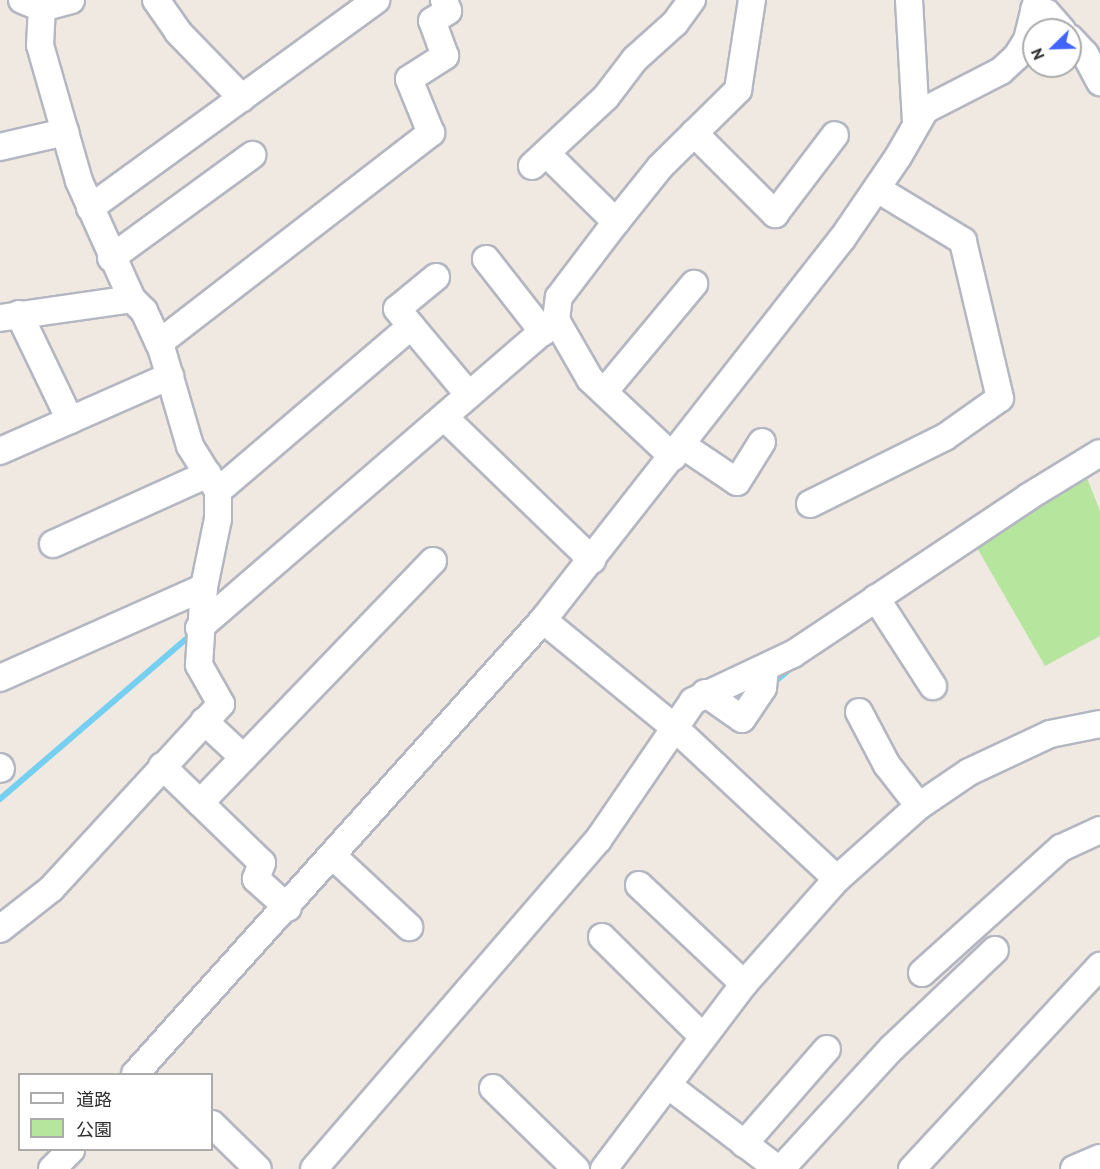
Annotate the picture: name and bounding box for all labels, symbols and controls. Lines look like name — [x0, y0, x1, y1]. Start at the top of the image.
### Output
north arrow — [1022, 18, 1082, 78]
text: N — [1026, 46, 1049, 63]
legend — [18, 1073, 213, 1151]
text: 道路 — [76, 1088, 112, 1111]
text: 公園 — [76, 1118, 112, 1141]

